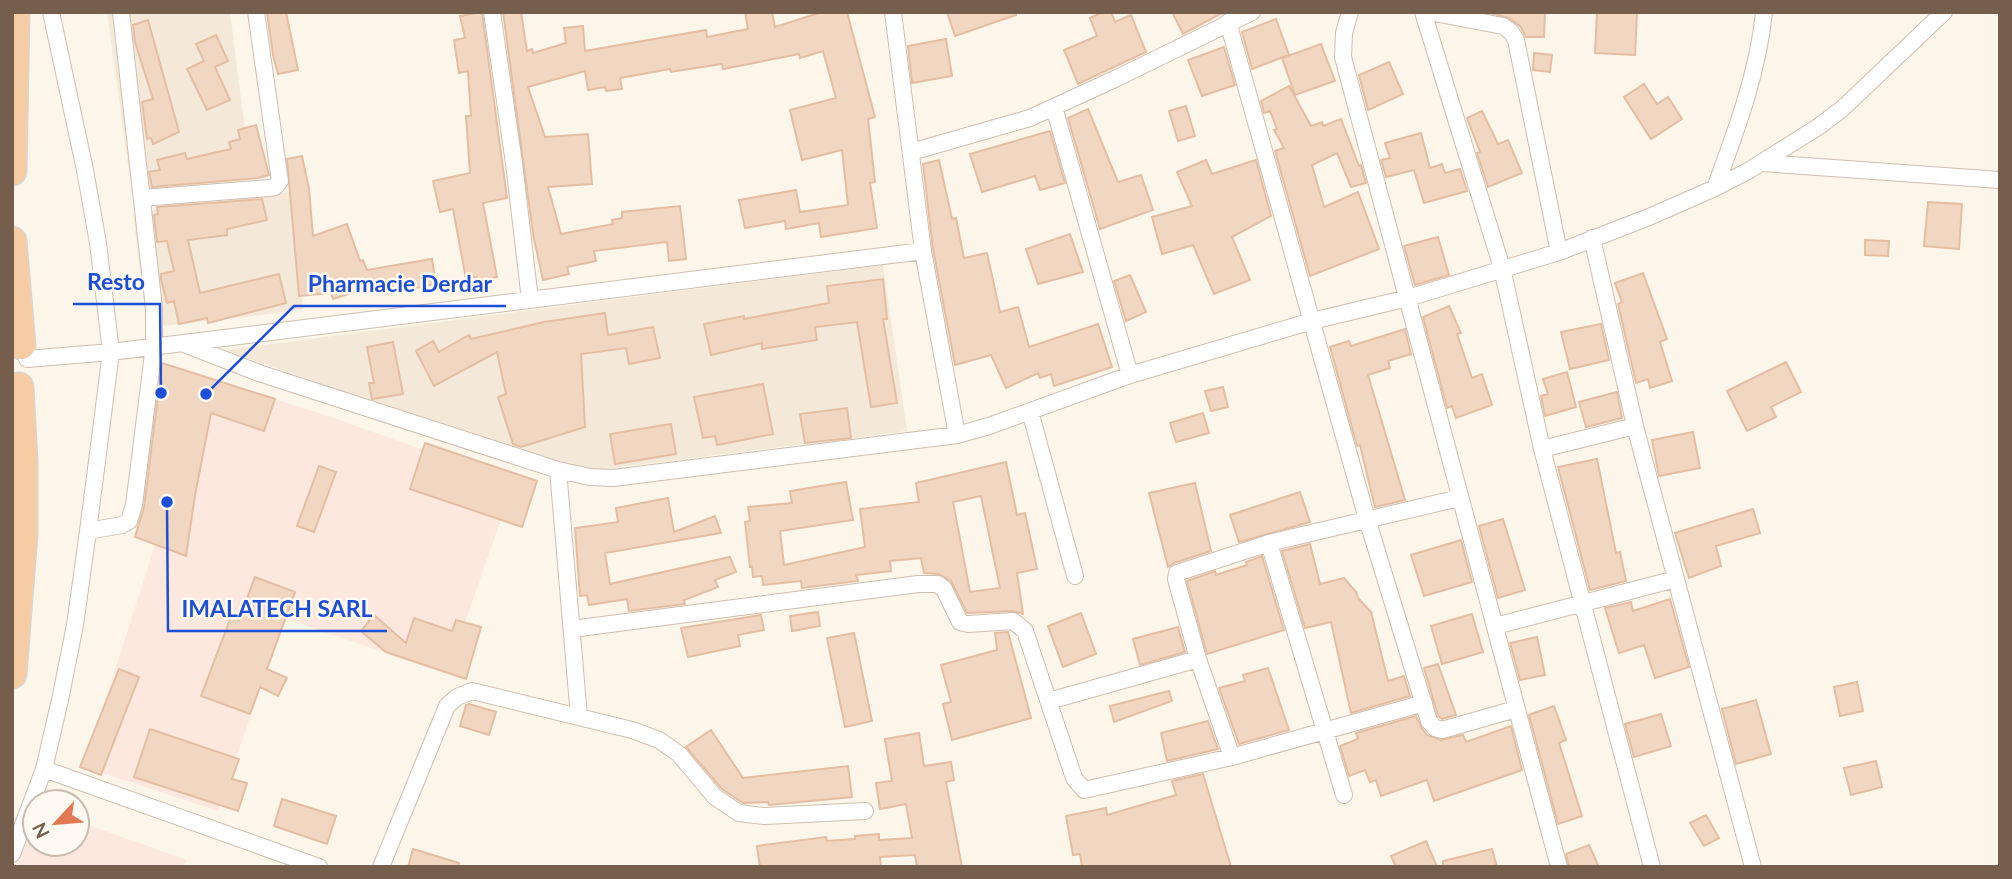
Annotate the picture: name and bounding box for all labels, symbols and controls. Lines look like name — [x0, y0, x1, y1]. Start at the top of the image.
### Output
callout: Resto — [73, 260, 160, 304]
callout: Pharmacie Derdar — [294, 262, 506, 306]
text: Resto — [87, 267, 145, 295]
text: Pharmacie Derdar — [308, 269, 493, 297]
callout: IMALATECH SARL — [168, 587, 387, 631]
text: IMALATECH SARL — [181, 594, 373, 622]
north arrow — [21, 788, 91, 858]
text: N — [27, 819, 54, 842]

